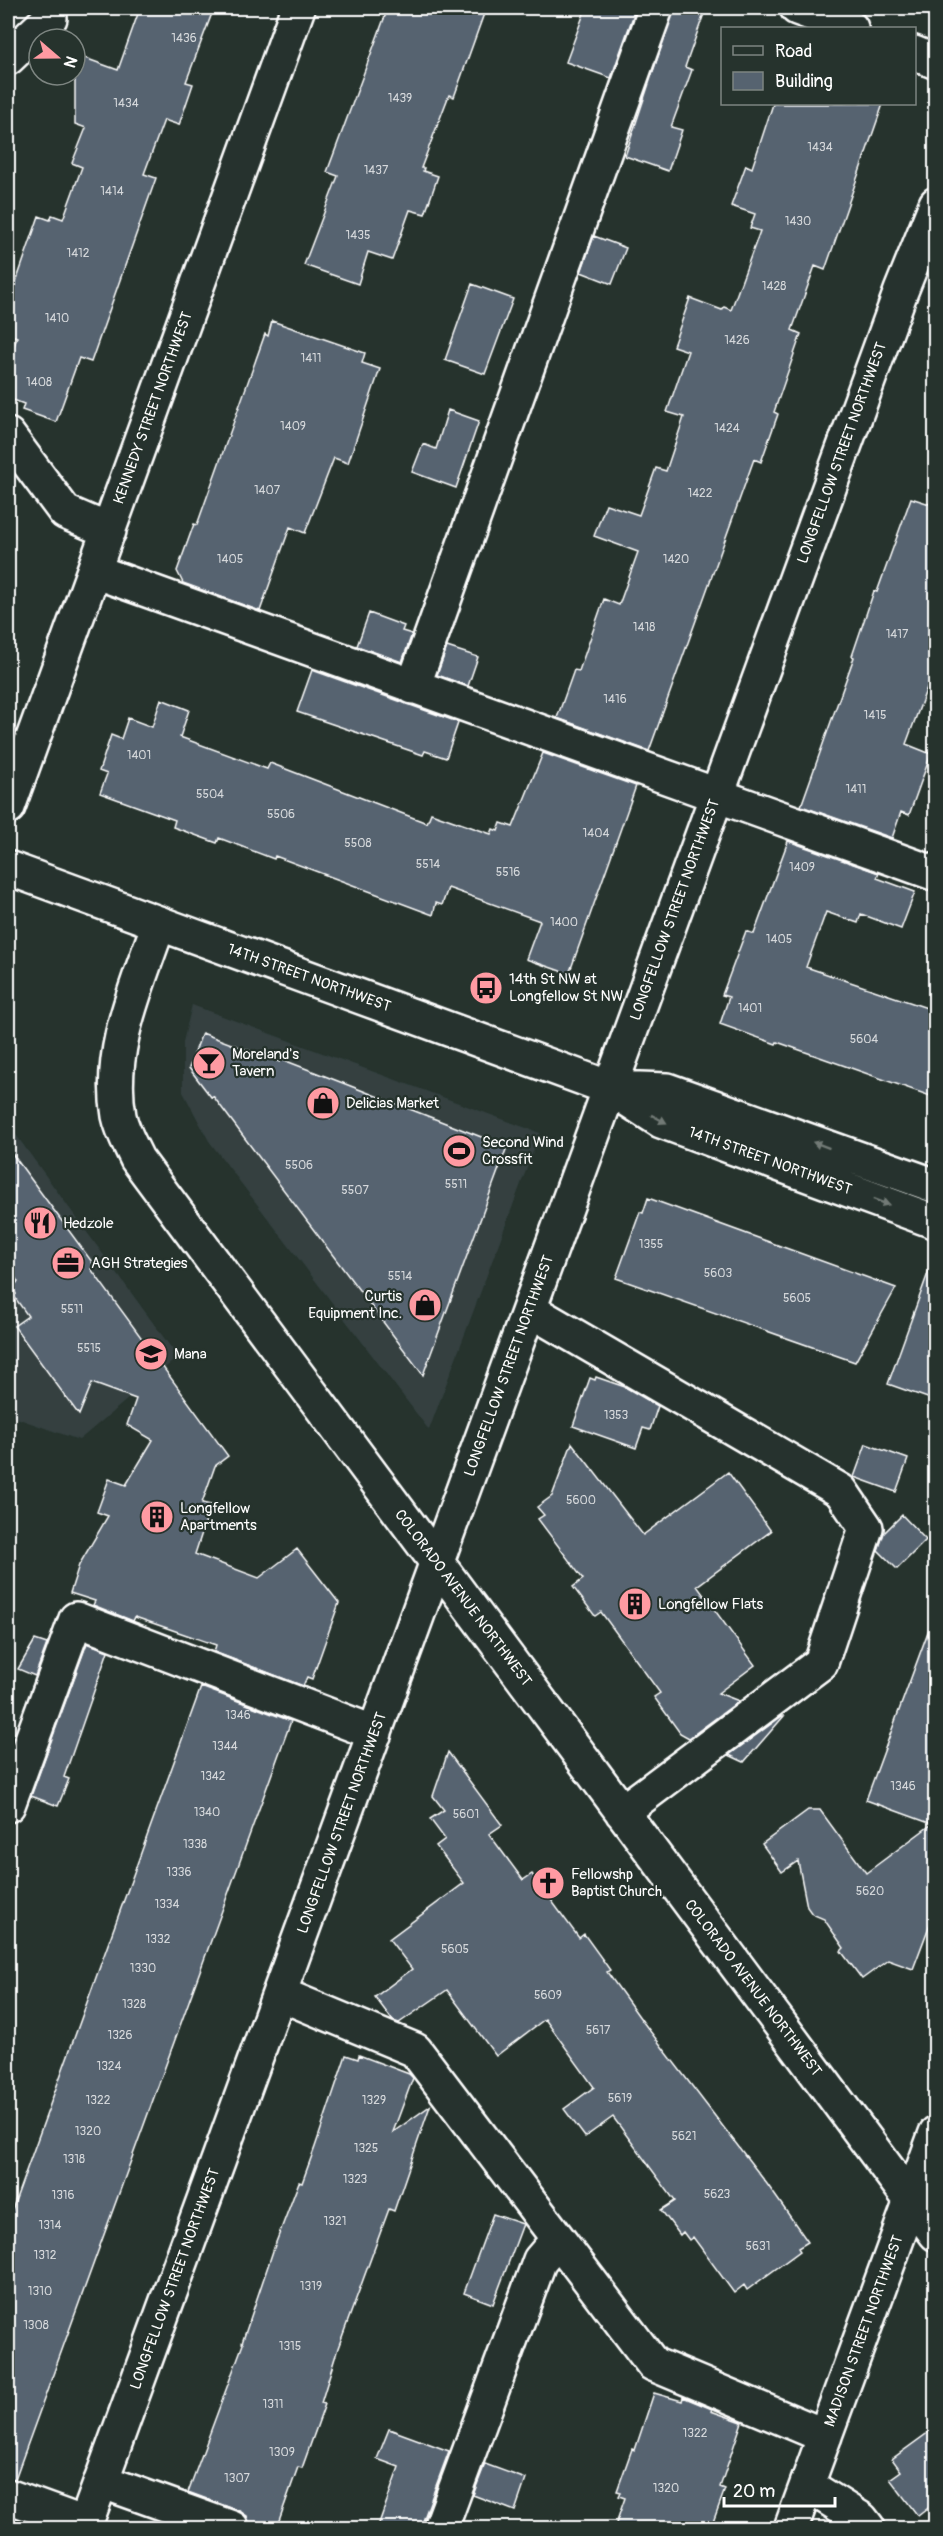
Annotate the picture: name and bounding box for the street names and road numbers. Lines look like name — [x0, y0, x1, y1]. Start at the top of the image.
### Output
street label: KENNEDY STREET NORTHWEST — [109, 309, 197, 507]
street label: LONGFELLOW STREET NORTHWEST — [793, 340, 891, 566]
street label: LONGFELLOW STREET NORTHWEST — [626, 797, 724, 1023]
street label: 14TH STREET NORTHWEST — [225, 940, 393, 1016]
street label: 14TH STREET NORTHWEST — [686, 1123, 854, 1199]
street label: LONGFELLOW STREET NORTHWEST — [460, 1253, 558, 1479]
street label: COLORADO AVENUE NORTHWEST — [390, 1506, 536, 1690]
street label: LONGFELLOW STREET NORTHWEST — [293, 1710, 391, 1936]
street label: COLORADO AVENUE NORTHWEST — [680, 1896, 826, 2080]
street label: LONGFELLOW STREET NORTHWEST — [126, 2166, 224, 2392]
street label: MADISON STREET NORTHWEST — [820, 2233, 908, 2429]

